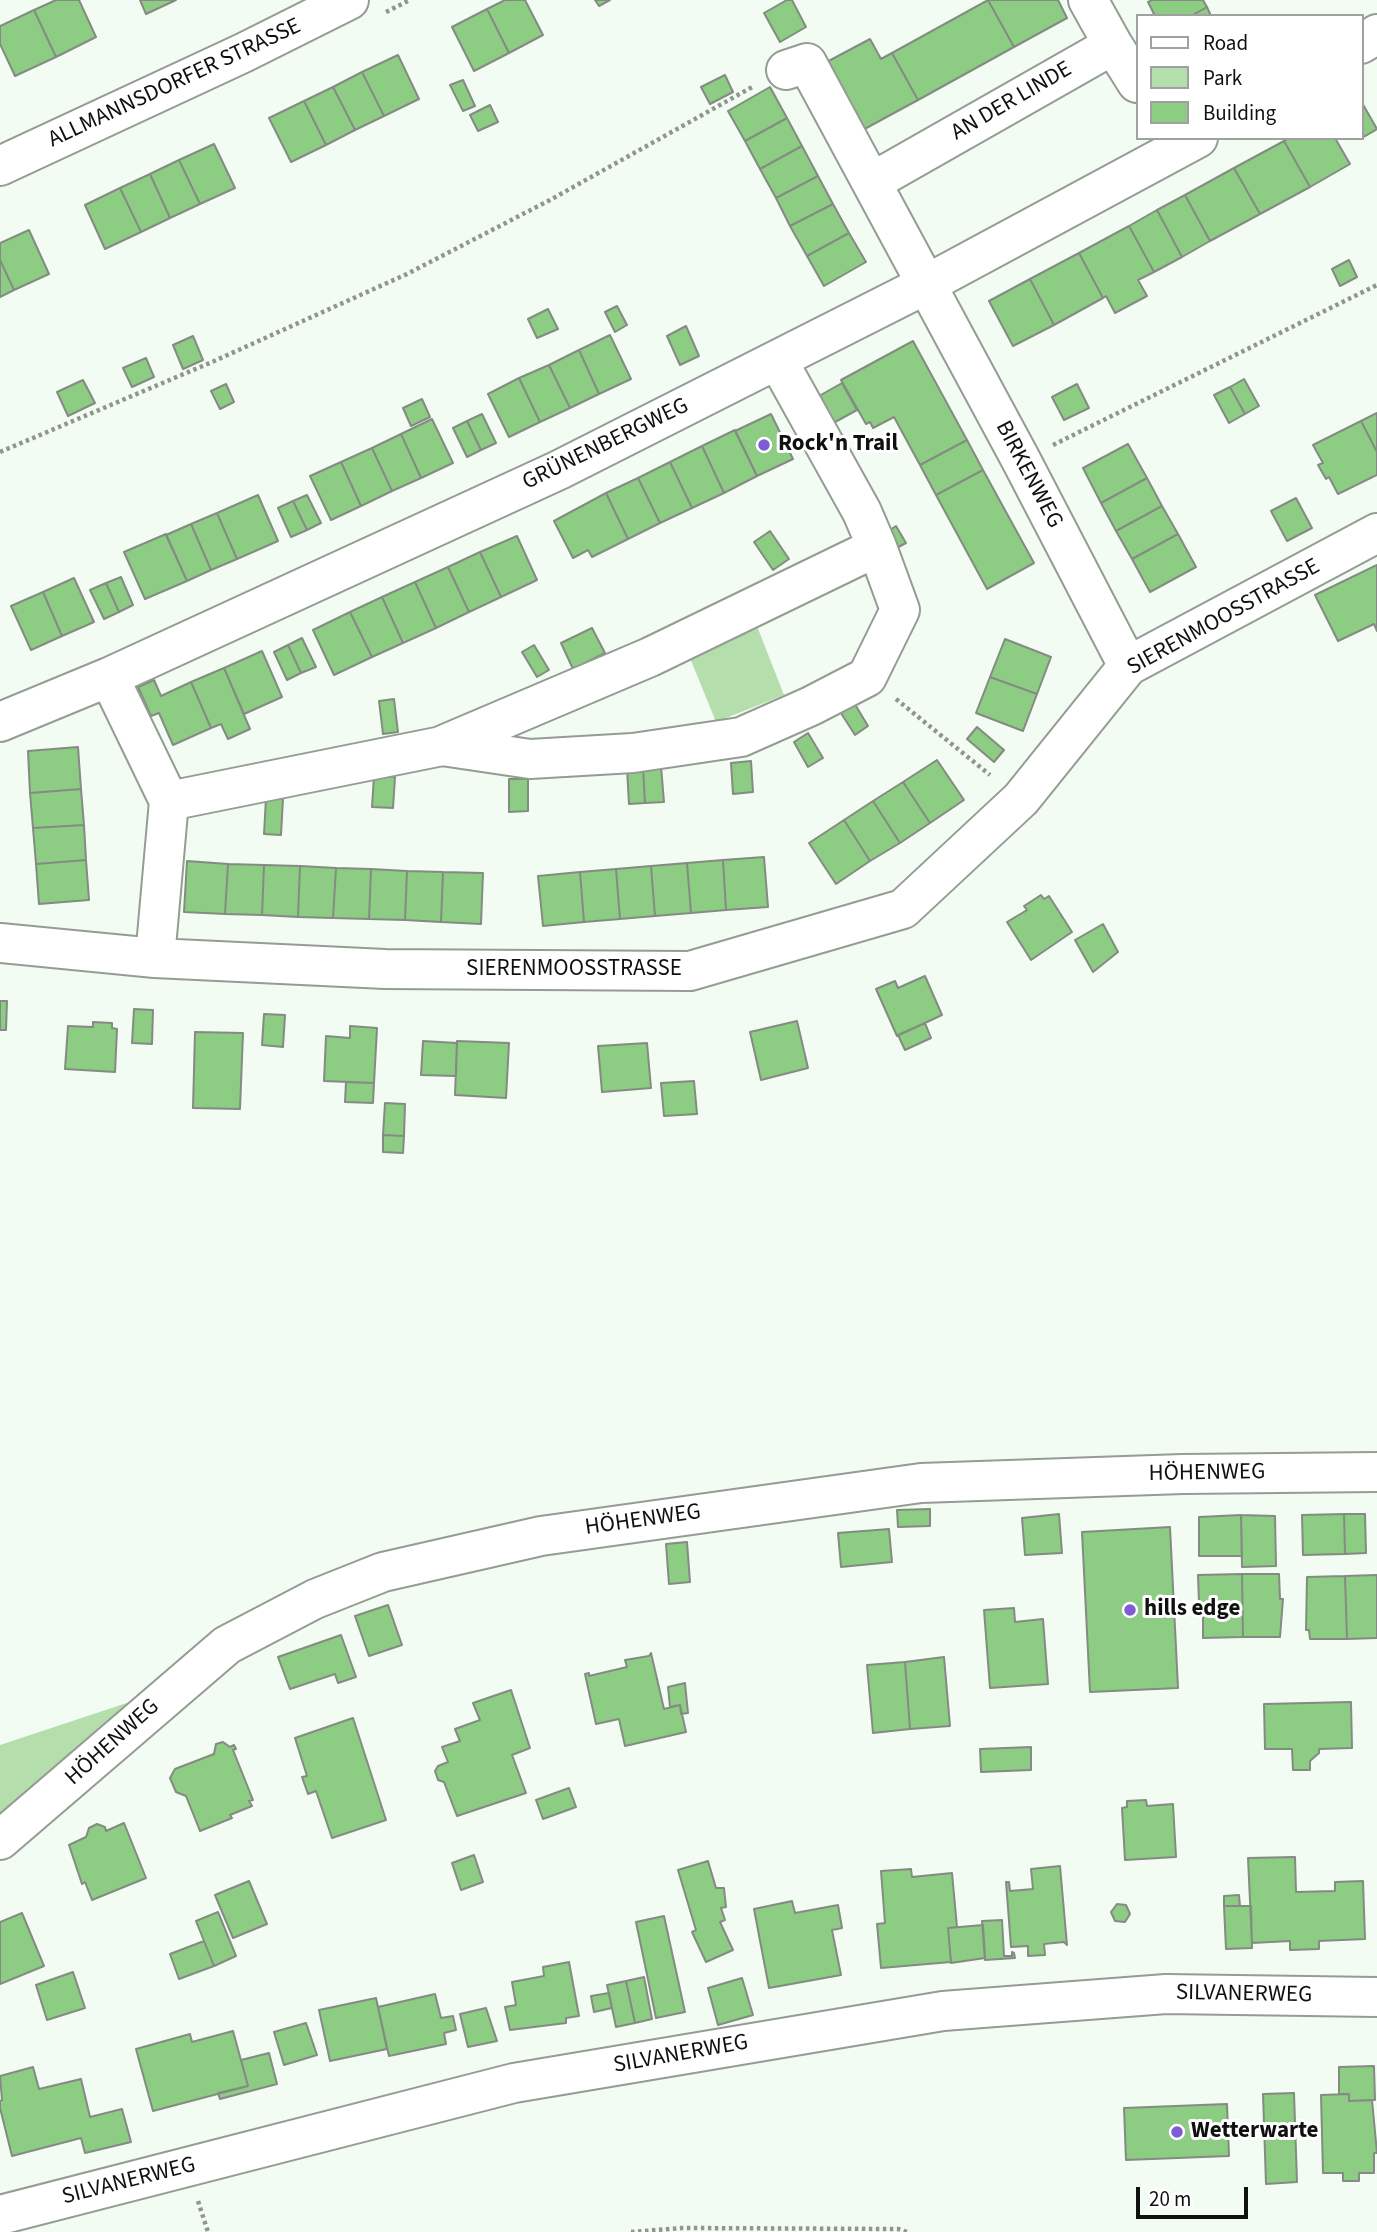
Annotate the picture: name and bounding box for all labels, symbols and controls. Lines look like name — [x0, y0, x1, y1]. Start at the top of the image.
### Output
street label: ALLMANNSDORFER STRASSE — [44, 13, 306, 155]
legend — [1136, 14, 1363, 140]
text: Road — [1203, 28, 1248, 58]
street label: AN DER LINDE — [947, 56, 1077, 148]
text: Park — [1203, 63, 1242, 93]
text: Building — [1203, 98, 1276, 128]
street label: GRÜNENBERGWEG — [519, 393, 693, 497]
street label: BIRKENWEG — [988, 417, 1068, 533]
place label: Rock'n Trail — [778, 431, 898, 459]
marker: Rock'n Trail — [756, 437, 772, 453]
street label: SIERENMOOSSTRASSE — [1123, 554, 1325, 682]
street label: SIERENMOOSSTRASSE — [466, 956, 682, 984]
street label: HÖHENWEG — [1148, 1459, 1266, 1489]
street label: HÖHENWEG — [583, 1499, 703, 1543]
place label: hills edge — [1144, 1596, 1240, 1624]
marker: hills edge — [1122, 1602, 1138, 1618]
street label: HÖHENWEG — [60, 1694, 166, 1792]
street label: SILVANERWEG — [1176, 1980, 1312, 2010]
street label: SILVANERWEG — [611, 2030, 751, 2080]
place label: Wetterwarte — [1191, 2118, 1319, 2146]
marker: Wetterwarte — [1169, 2124, 1185, 2140]
street label: SILVANERWEG — [59, 2152, 199, 2212]
scale bar — [1139, 2172, 1251, 2216]
text: 20 m — [1149, 2184, 1191, 2214]

